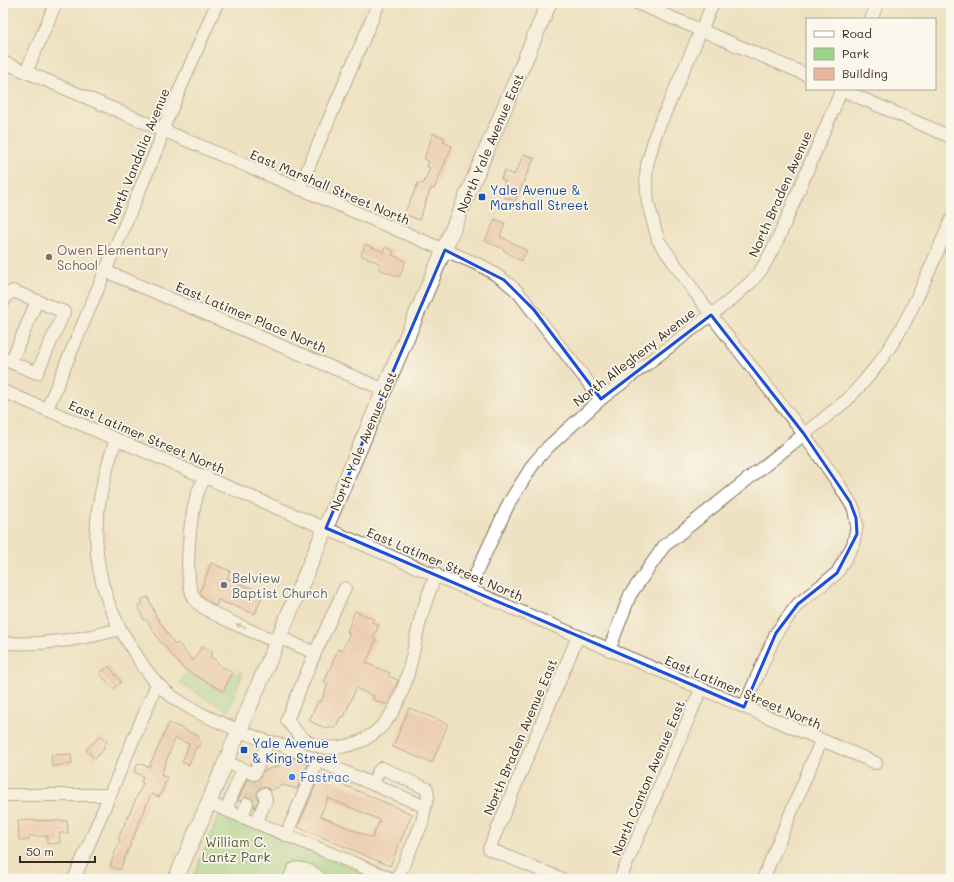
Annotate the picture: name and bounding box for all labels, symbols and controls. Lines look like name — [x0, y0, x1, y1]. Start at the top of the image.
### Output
legend — [806, 18, 936, 90]
text: Road — [842, 25, 872, 41]
text: Park — [842, 45, 869, 61]
text: Building — [842, 65, 888, 81]
street label: North Yale Avenue East — [452, 70, 527, 215]
street label: North Vandalia Avenue — [102, 85, 173, 226]
street label: North Braden Avenue — [744, 128, 815, 260]
street label: East Marshall Street North — [248, 145, 412, 228]
place label: Yale Avenue & Marshall Street — [490, 181, 589, 213]
marker: Yale Avenue & Marshall Street — [477, 192, 487, 202]
place label: Owen Elementary School — [57, 241, 169, 273]
marker: Owen Elementary School — [44, 252, 54, 262]
street label: East Latimer Place North — [174, 277, 329, 356]
street label: North Allegheny Avenue — [569, 304, 698, 410]
street label: North Yale Avenue East — [325, 368, 400, 513]
street label: East Latimer Street North — [67, 396, 228, 477]
street label: East Latimer Street North — [365, 523, 526, 604]
place label: Belview Baptist Church — [232, 569, 327, 601]
marker: Belview Baptist Church — [219, 580, 229, 590]
one-way arrow — [236, 623, 247, 629]
street label: East Latimer Street North — [663, 651, 824, 732]
street label: North Braden Avenue East — [479, 656, 560, 818]
street label: North Canton Avenue East — [607, 697, 688, 858]
place label: Yale Avenue & King Street — [252, 734, 338, 766]
marker: Yale Avenue & King Street — [239, 745, 249, 755]
place label: Fastrac — [300, 768, 350, 785]
marker: Fastrac — [287, 772, 297, 782]
park label: William C. Lantz Park — [202, 833, 270, 865]
scale bar — [20, 838, 95, 864]
text: 50 m — [26, 843, 54, 859]

